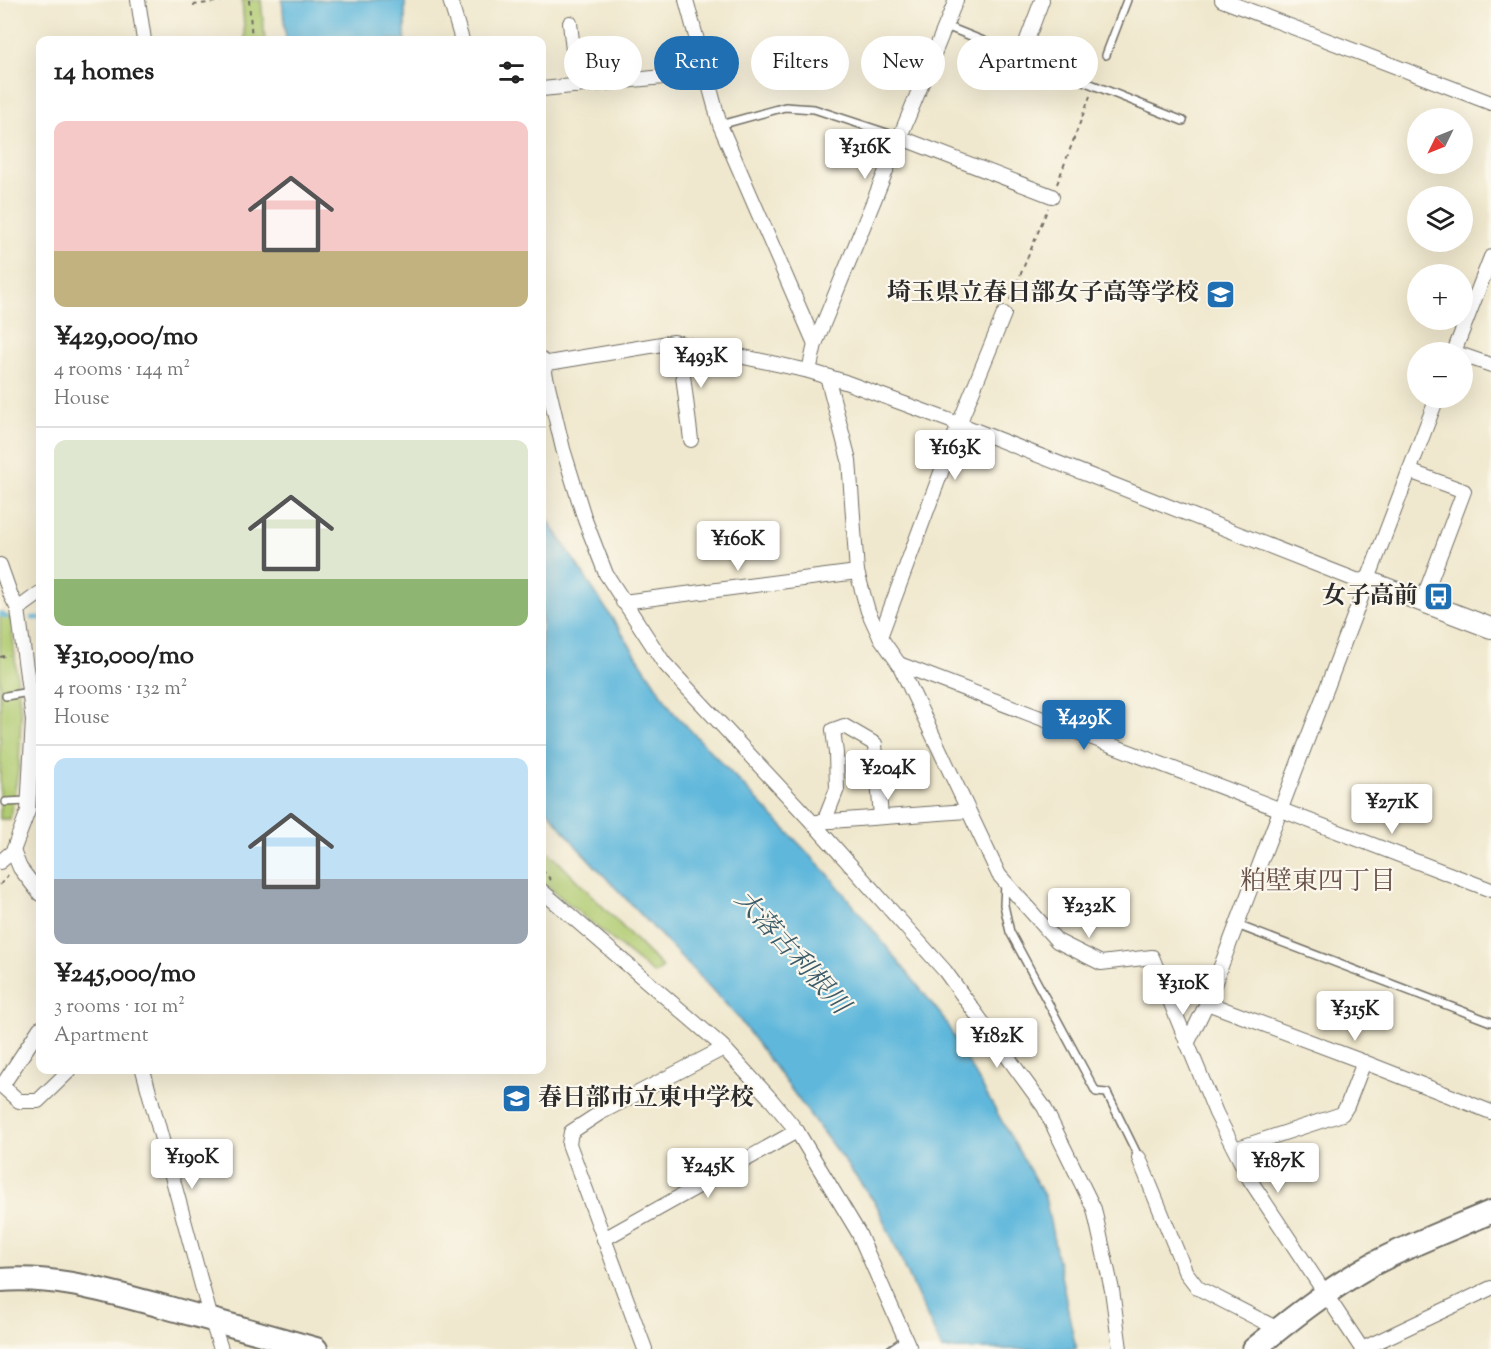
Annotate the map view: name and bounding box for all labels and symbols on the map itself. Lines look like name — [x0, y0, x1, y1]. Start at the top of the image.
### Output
north arrow — [1407, 108, 1473, 174]
pin: ¥316K — [823, 129, 907, 180]
place label: 埼玉県立春日部女子高等学校 — [887, 277, 1199, 311]
school or university icon: 埼玉県立春日部女子高等学校 — [1204, 278, 1236, 310]
pin: ¥493K — [659, 338, 743, 389]
pin: ¥163K — [913, 430, 997, 481]
pin: ¥160K — [696, 521, 780, 572]
place label: 女子高前 — [1322, 580, 1418, 614]
bus stop icon: 女子高前 — [1423, 581, 1455, 613]
pin: ¥429K — [1042, 700, 1126, 751]
pin: ¥204K — [846, 750, 930, 801]
pin: ¥271K — [1350, 784, 1434, 835]
district label: 粕壁東四丁目 — [1240, 864, 1396, 901]
water label: 大落古利根川 — [725, 883, 859, 1026]
pin: ¥232K — [1047, 888, 1131, 939]
pin: ¥310K — [1141, 965, 1225, 1016]
pin: ¥315K — [1313, 991, 1397, 1042]
pin: ¥182K — [955, 1018, 1039, 1069]
place label: 春日部市立東中学校 — [538, 1082, 754, 1116]
school or university icon: 春日部市立東中学校 — [501, 1083, 533, 1115]
pin: ¥190K — [150, 1139, 234, 1190]
pin: ¥187K — [1236, 1143, 1320, 1194]
pin: ¥245K — [666, 1148, 750, 1199]

